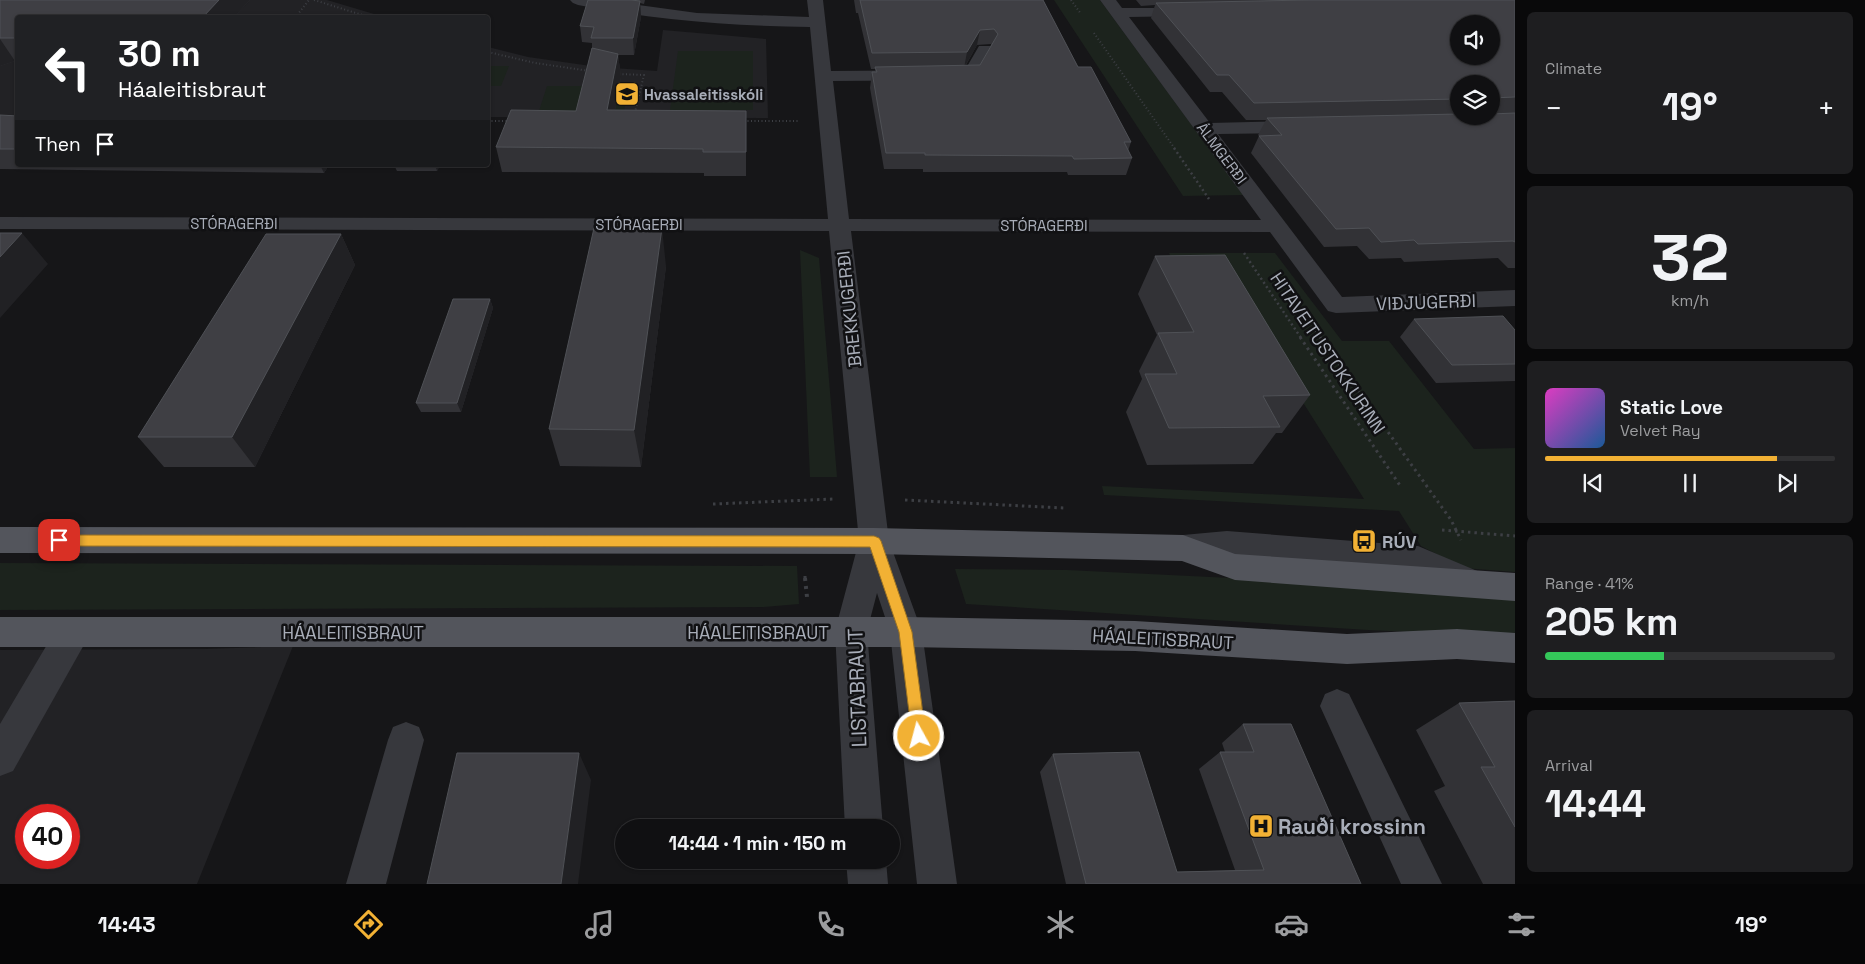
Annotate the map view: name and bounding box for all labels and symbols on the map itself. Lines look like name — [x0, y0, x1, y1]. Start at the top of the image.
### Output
school or university icon: Hvassaleitisskóli — [614, 81, 640, 107]
place label: Hvassaleitisskóli — [644, 85, 763, 104]
street label: ÁLMGERÐI — [1193, 119, 1251, 187]
street label: STÓRAGERÐI — [190, 214, 278, 233]
street label: STÓRAGERÐI — [595, 215, 683, 234]
street label: STÓRAGERÐI — [1000, 216, 1088, 235]
street label: BREKKUGERÐI — [831, 250, 867, 368]
street label: HITAVEITUSTOKKURINN — [1265, 268, 1391, 438]
street label: VIÐJUGERÐI — [1376, 289, 1476, 315]
pin — [38, 519, 80, 561]
bus stop icon: RÚV — [1351, 528, 1377, 554]
place label: RÚV — [1382, 530, 1417, 553]
street label: HÁALEITISBRAUT — [282, 621, 424, 644]
street label: HÁALEITISBRAUT — [687, 621, 829, 644]
street label: HÁALEITISBRAUT — [1092, 624, 1235, 654]
street label: LISTABRAUT — [841, 628, 873, 748]
position arrow — [892, 709, 944, 761]
speed limit sign: 40 — [15, 804, 80, 869]
hospital icon: Rauði krossinn — [1248, 813, 1274, 839]
place label: Rauði krossinn — [1278, 813, 1426, 840]

